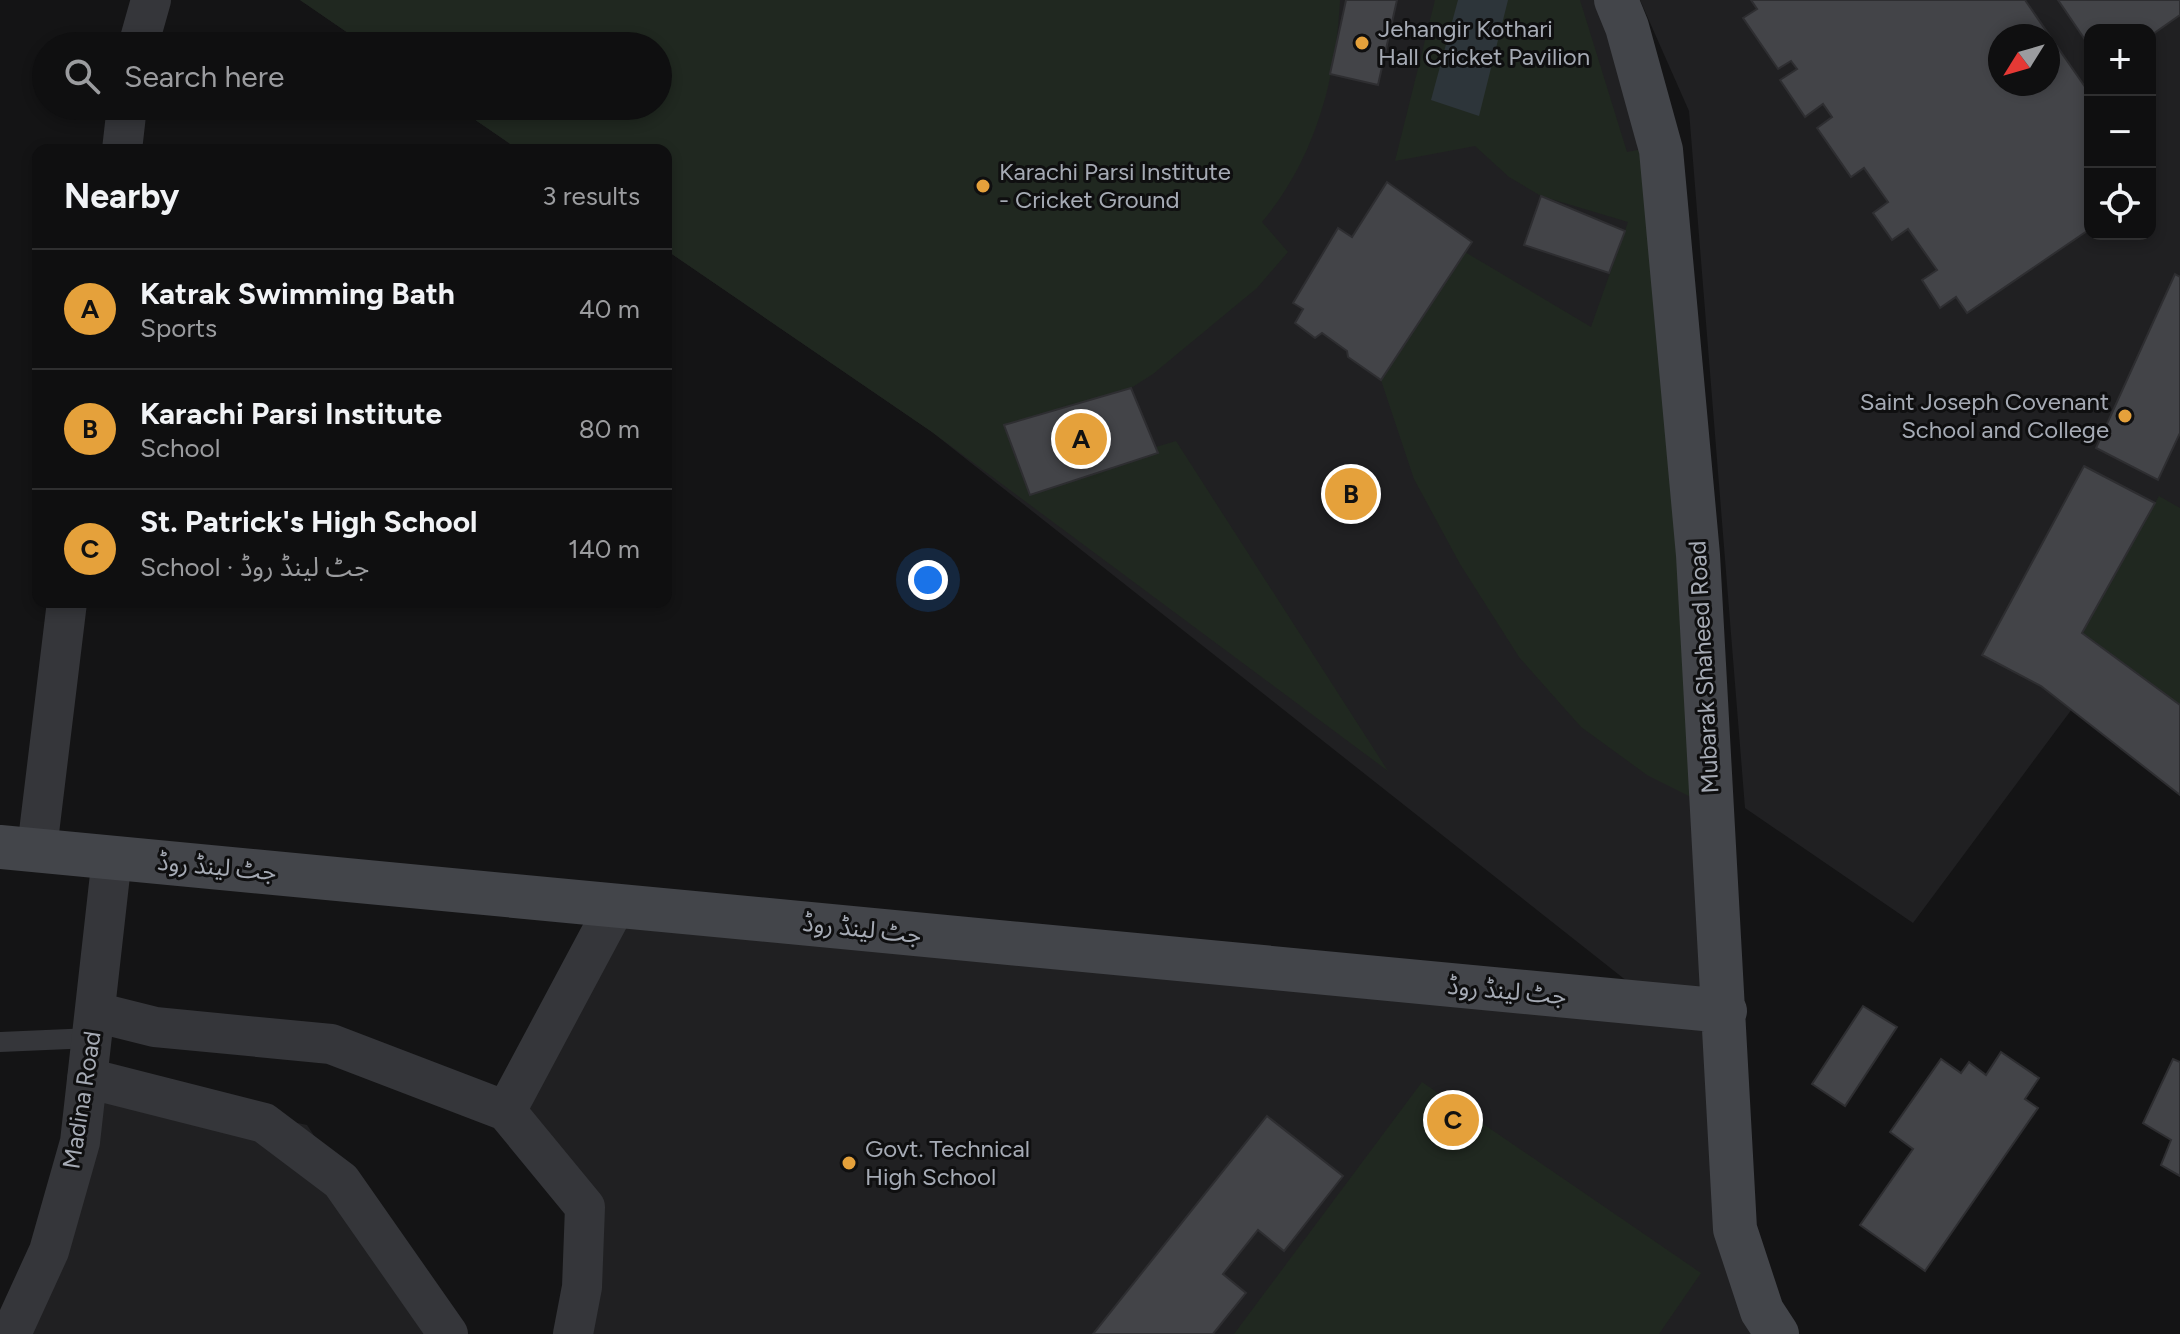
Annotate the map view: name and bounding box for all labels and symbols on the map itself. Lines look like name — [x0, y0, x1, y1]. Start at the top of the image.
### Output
place label: Jehangir Kothari Hall Cricket Pavilion — [1378, 14, 1590, 71]
north arrow — [1988, 24, 2060, 96]
marker: Jehangir Kothari Hall Cricket Pavilion — [1353, 34, 1371, 52]
place label: Karachi Parsi Institute - Cricket Ground — [999, 157, 1231, 214]
marker: Karachi Parsi Institute - Cricket Ground — [974, 177, 992, 195]
place label: Saint Joseph Covenant School and College — [1860, 387, 2109, 444]
marker: Saint Joseph Covenant School and College — [2116, 407, 2134, 425]
pin: A — [1055, 409, 1107, 469]
pin: B — [1325, 464, 1377, 524]
street label: Mubarak Shaheed Road — [1682, 540, 1725, 794]
your location — [908, 560, 948, 600]
street label: جٹ لینڈ روڈ — [156, 847, 278, 886]
street label: جٹ لینڈ روڈ — [801, 908, 923, 949]
street label: جٹ لینڈ روڈ — [1446, 971, 1568, 1010]
street label: Madina Road — [56, 1029, 107, 1171]
pin: C — [1427, 1090, 1479, 1150]
place label: Govt. Technical High School — [865, 1134, 1030, 1191]
marker: Govt. Technical High School — [840, 1154, 858, 1172]

